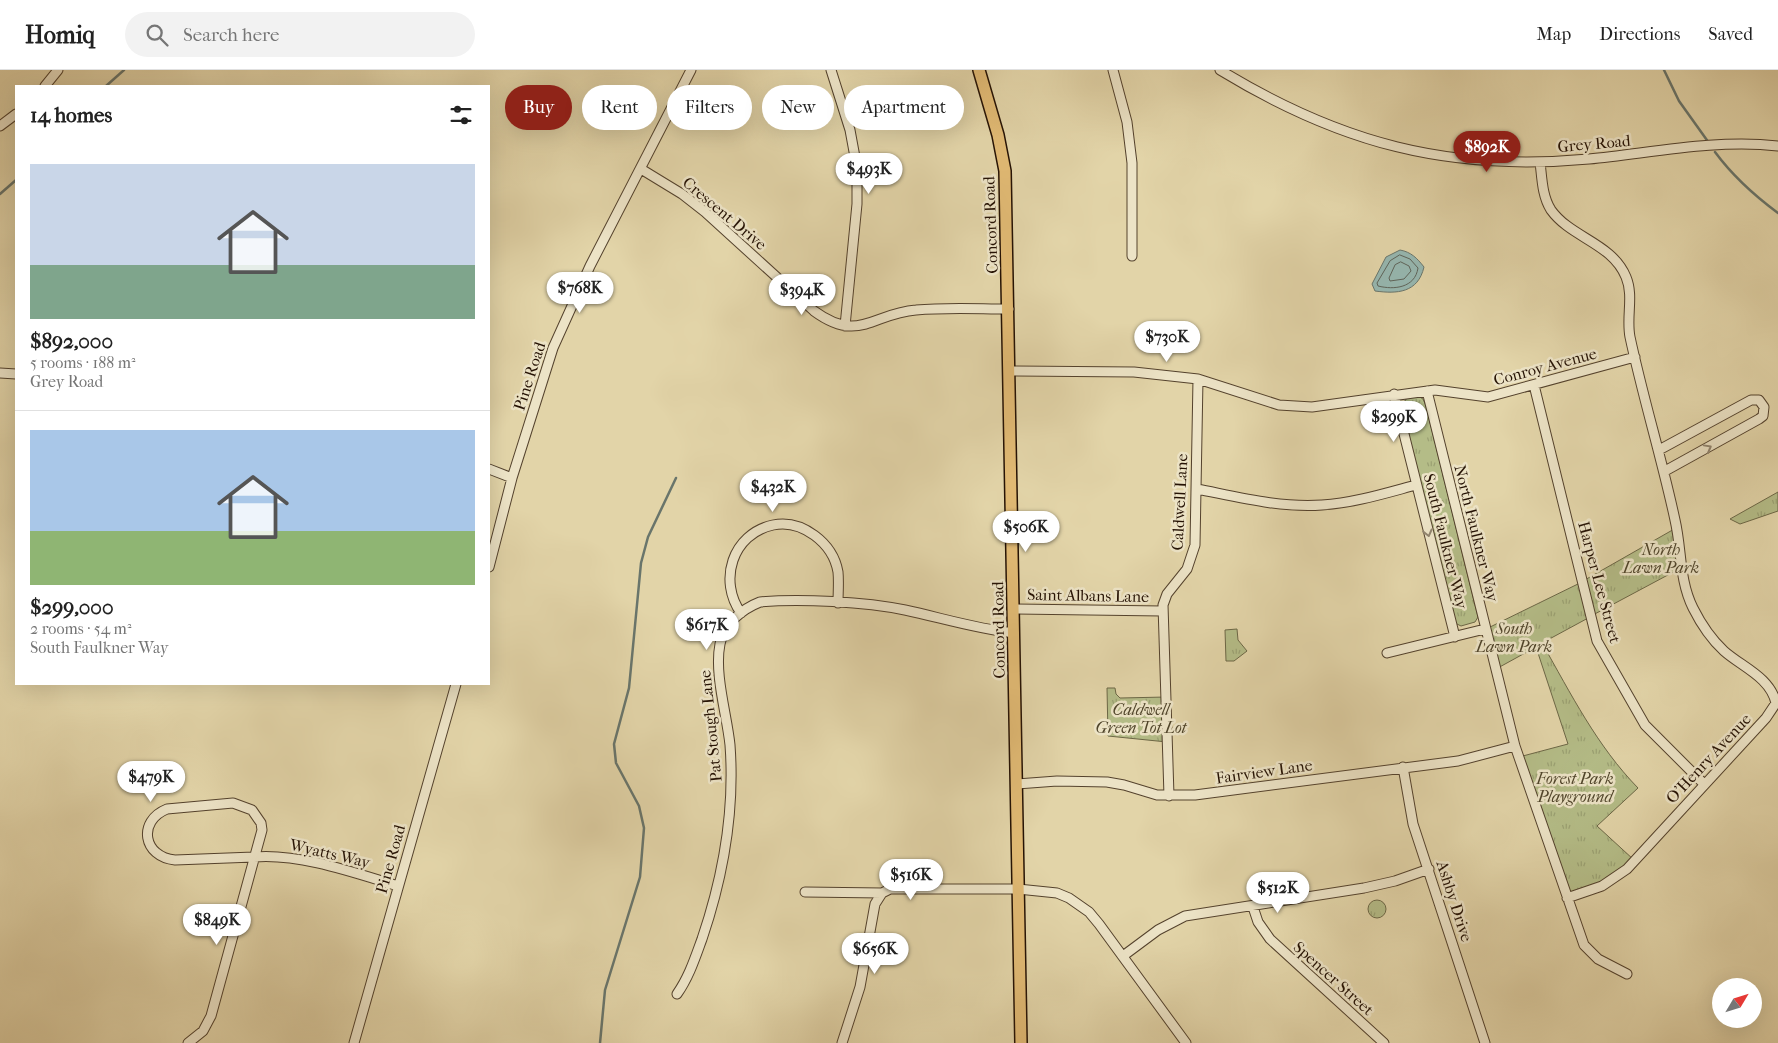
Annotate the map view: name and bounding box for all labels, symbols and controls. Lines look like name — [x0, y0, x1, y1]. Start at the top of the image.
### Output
search box — [125, 12, 475, 57]
text: Homiq — [25, 21, 95, 49]
icon: search — [143, 21, 171, 49]
text: Search here — [183, 24, 279, 46]
text: Map — [1537, 24, 1571, 45]
text: Directions — [1599, 24, 1680, 45]
text: Saved — [1708, 24, 1753, 45]
chip: Buy — [505, 85, 572, 130]
chip: Rent — [582, 85, 657, 130]
chip: Filters — [667, 85, 752, 130]
chip: New — [762, 85, 834, 130]
chip: Apartment — [844, 85, 964, 130]
icon: filters — [447, 101, 475, 129]
text: 14 homes — [30, 103, 112, 127]
pin: $892K — [1452, 131, 1522, 173]
street label: Grey Road — [1557, 131, 1632, 156]
text: $892K — [1464, 137, 1510, 156]
pin: $493K — [834, 152, 904, 195]
text: $493K — [847, 159, 891, 178]
street label: Crescent Drive — [679, 173, 771, 254]
street label: Concord Road — [979, 176, 1002, 274]
icon: home — [208, 197, 298, 287]
pin: $768K — [545, 272, 615, 314]
pin: $394K — [767, 274, 837, 316]
text: $768K — [558, 278, 602, 297]
text: $394K — [780, 280, 824, 299]
pin: $730K — [1132, 320, 1202, 363]
text: $730K — [1145, 327, 1189, 346]
text: $892,000 — [30, 329, 113, 353]
street label: Pine Road — [510, 339, 549, 413]
street label: Conroy Avenue — [1491, 344, 1599, 389]
text: 5 rooms · 188 m² — [30, 353, 136, 372]
text: Grey Road — [30, 372, 103, 391]
pin: $299K — [1359, 400, 1429, 443]
text: $299K — [1371, 407, 1417, 426]
one-way arrow — [1702, 444, 1711, 454]
street label: Caldwell Lane — [1167, 453, 1192, 551]
icon: home — [208, 462, 298, 552]
street label: North Faulkner Way — [1450, 463, 1503, 604]
pin: $432K — [738, 470, 808, 513]
street label: South Faulkner Way — [1420, 472, 1472, 611]
text: $432K — [751, 477, 795, 496]
pin: $506K — [991, 510, 1061, 553]
text: $506K — [1004, 517, 1048, 536]
street label: Harper Lee Street — [1574, 519, 1625, 645]
one-way arrow — [1423, 528, 1433, 536]
park label: North Lawn Park — [1622, 540, 1699, 577]
street label: Concord Road — [988, 581, 1009, 679]
street label: Saint Albans Lane — [1027, 585, 1149, 606]
text: $299,000 — [30, 595, 114, 619]
pin: $617K — [672, 608, 742, 651]
text: $617K — [686, 615, 728, 634]
text: 2 rooms · 54 m² — [30, 619, 131, 638]
park label: South Lawn Park — [1475, 619, 1552, 656]
text: South Faulkner Way — [30, 638, 169, 657]
street label: Pat Stough Lane — [695, 669, 726, 783]
park label: Caldwell Green Tot Lot — [1096, 700, 1188, 737]
street label: O'Henry Avenue — [1662, 709, 1755, 807]
street label: Fairview Lane — [1215, 755, 1314, 788]
pin: $479K — [116, 760, 186, 803]
text: $479K — [128, 767, 174, 786]
park label: Forest Park Playground — [1535, 769, 1614, 806]
street label: Pine Road — [372, 822, 409, 896]
street label: Wyatts Way — [287, 835, 372, 872]
street label: Ashby Drive — [1432, 857, 1477, 944]
pin: $516K — [876, 858, 946, 901]
text: $516K — [890, 865, 932, 884]
pin: $512K — [1243, 872, 1313, 914]
text: $512K — [1257, 878, 1299, 897]
pin: $849K — [182, 904, 252, 946]
text: $849K — [194, 910, 240, 929]
pin: $656K — [840, 932, 910, 975]
street label: Spencer Street — [1290, 937, 1378, 1020]
text: $656K — [853, 939, 897, 958]
north arrow — [1712, 978, 1762, 1028]
map controls — [1712, 978, 1762, 1028]

